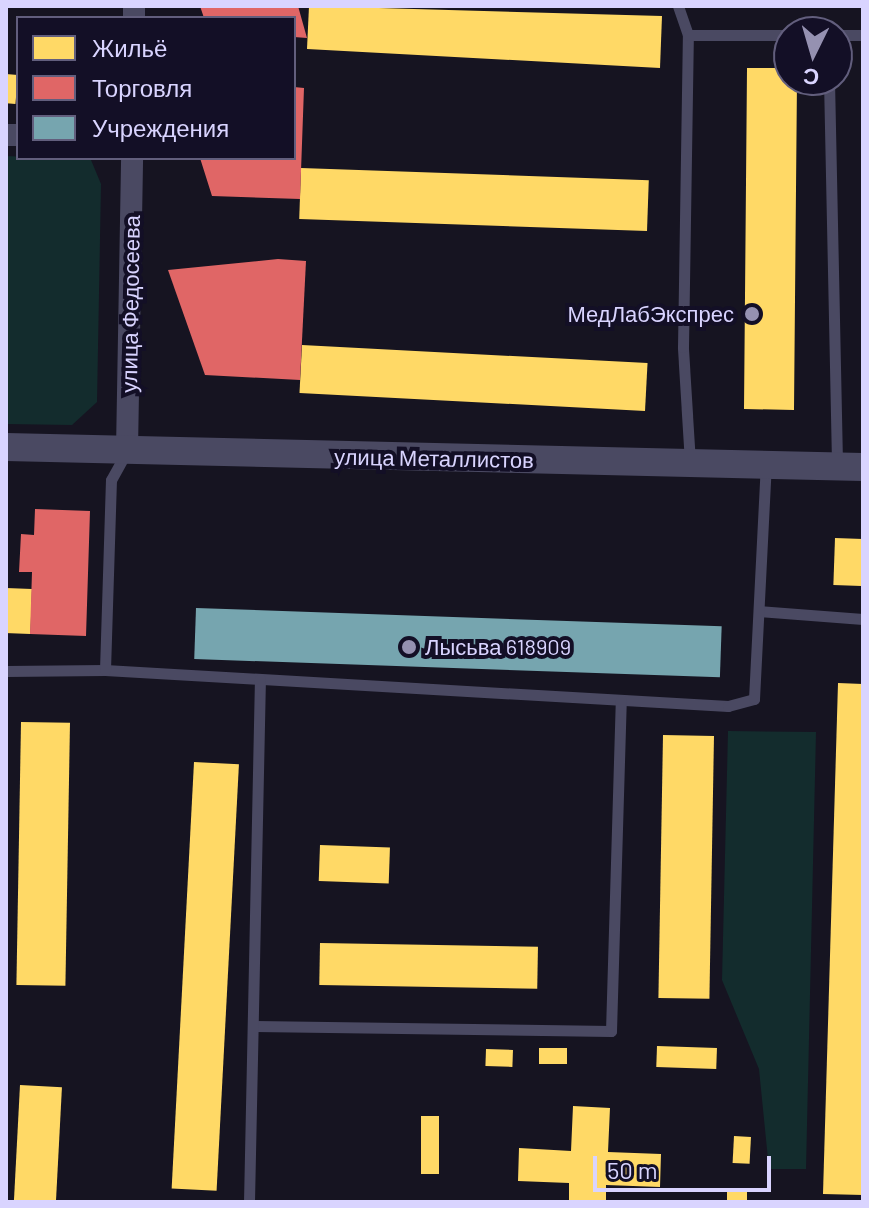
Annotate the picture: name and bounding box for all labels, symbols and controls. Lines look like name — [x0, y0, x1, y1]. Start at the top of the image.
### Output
legend — [16, 16, 296, 160]
north arrow — [773, 16, 853, 96]
text: Жильё — [92, 33, 167, 62]
text: С — [802, 64, 820, 92]
text: Торговля — [92, 73, 192, 102]
text: Учреждения — [92, 113, 229, 142]
street label: улица Федосеева — [115, 215, 145, 393]
place label: МедЛабЭкспрес — [567, 301, 734, 327]
marker: МедЛабЭкспрес — [741, 303, 763, 325]
street label: улица Металлистов — [334, 443, 534, 473]
place label: Лысьва 618909 — [425, 634, 571, 660]
marker: Лысьва 618909 — [400, 638, 418, 656]
scale bar — [597, 1140, 775, 1190]
text: 50 m — [607, 1155, 658, 1184]

